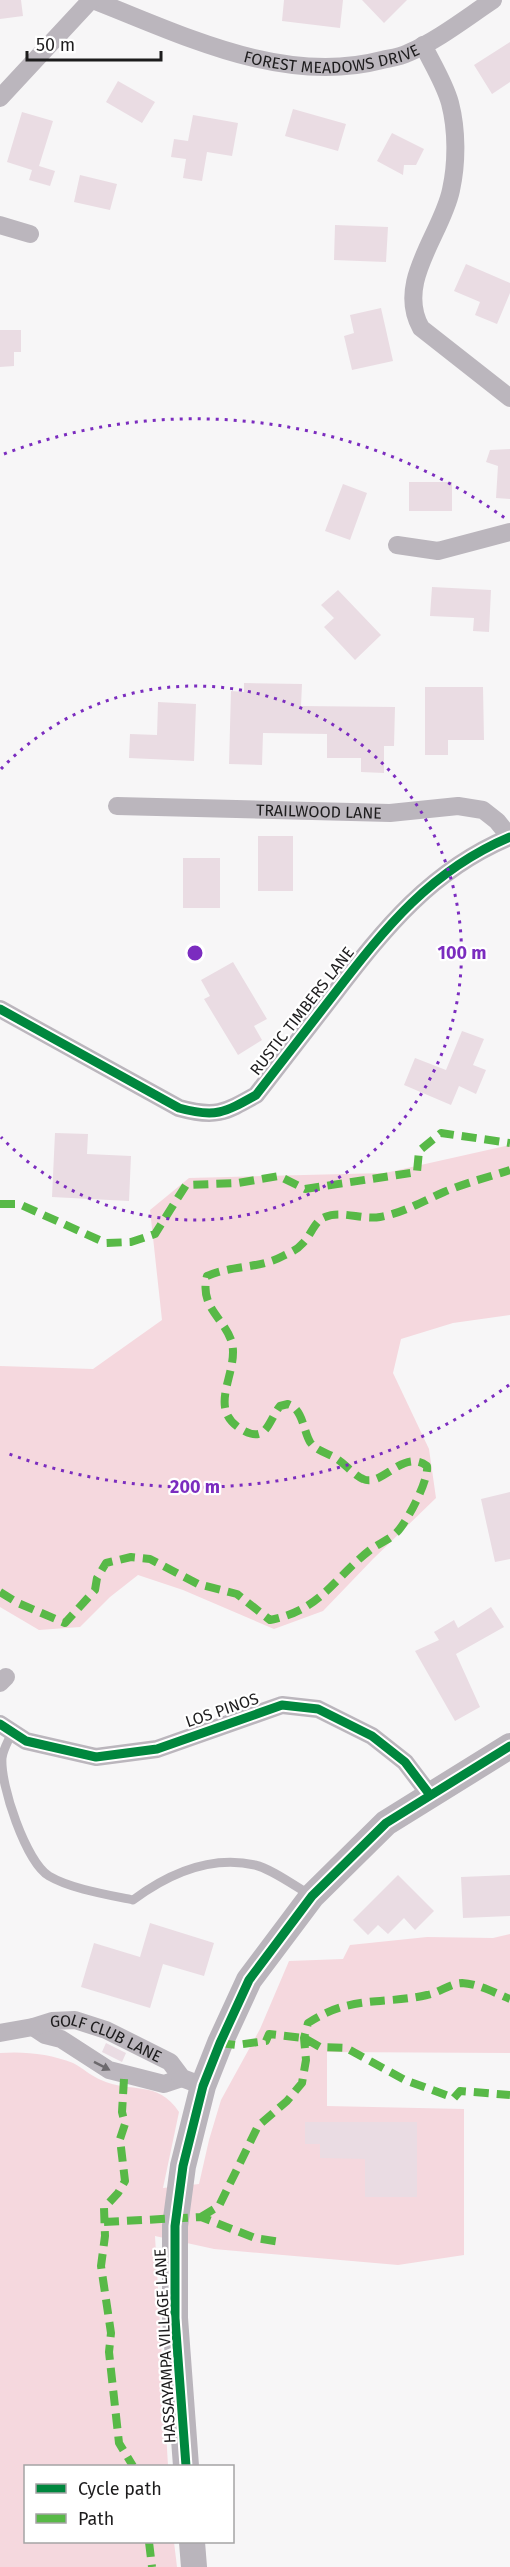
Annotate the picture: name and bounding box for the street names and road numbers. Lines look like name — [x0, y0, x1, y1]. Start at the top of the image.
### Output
street label: FOREST MEADOWS DRIVE — [242, 40, 422, 77]
street label: TRAILWOOD LANE — [256, 800, 382, 822]
street label: RUSTIC TIMBERS LANE — [246, 943, 358, 1079]
street label: LOS PINOS — [183, 1689, 261, 1731]
street label: GOLF CLUB LANE — [50, 2010, 165, 2066]
street label: HASSAYAMPA VILLAGE LANE — [150, 2248, 180, 2444]

